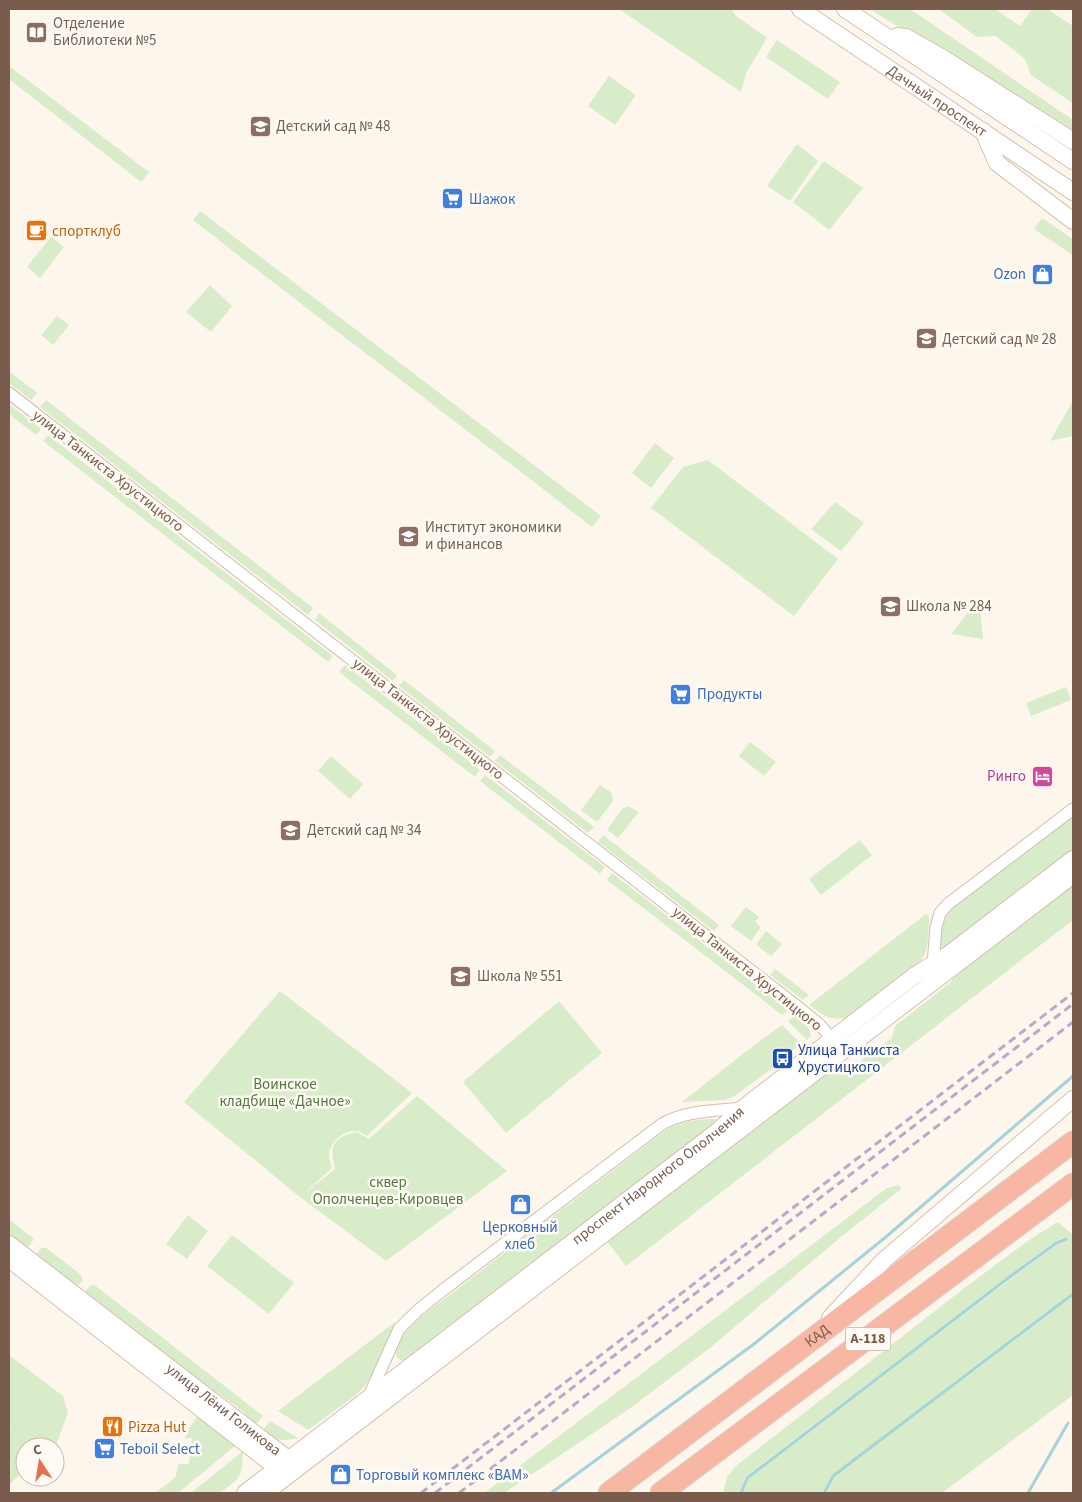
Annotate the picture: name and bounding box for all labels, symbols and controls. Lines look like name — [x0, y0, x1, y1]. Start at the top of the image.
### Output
place label: Отделение Библиотеки №5 — [53, 13, 156, 51]
library icon: Отделение Библиотеки №5 — [25, 20, 49, 44]
street label: Дачный проспект — [883, 60, 991, 142]
school or university icon: Детский сад № 48 — [248, 114, 272, 138]
place label: Детский сад № 48 — [276, 116, 390, 137]
supermarket icon: Шажок — [441, 187, 465, 211]
place label: Шажок — [469, 189, 516, 210]
cafe icon: спортклуб — [24, 219, 48, 243]
place label: спортклуб — [52, 221, 121, 242]
shop icon: Ozon — [1030, 262, 1054, 286]
place label: Ozon — [994, 264, 1026, 285]
school or university icon: Детский сад № 28 — [914, 327, 938, 351]
place label: Детский сад № 28 — [942, 329, 1056, 350]
street label: улица Танкиста Хрустицкого — [28, 405, 188, 537]
place label: Институт экономики и финансов — [425, 517, 562, 555]
school or university icon: Институт экономики и финансов — [397, 524, 421, 548]
school or university icon: Школа № 284 — [878, 594, 902, 618]
place label: Школа № 284 — [906, 596, 992, 617]
street label: улица Танкиста Хрустицкого — [348, 653, 508, 785]
supermarket icon: Продукты — [669, 682, 693, 706]
place label: Продукты — [697, 684, 762, 705]
hotel icon: Ринго — [1030, 764, 1054, 788]
place label: Ринго — [987, 766, 1026, 787]
school or university icon: Детский сад № 34 — [279, 818, 303, 842]
place label: Детский сад № 34 — [307, 820, 422, 841]
street label: улица Танкиста Хрустицкого — [668, 902, 826, 1036]
school or university icon: Школа № 551 — [449, 964, 473, 988]
place label: Школа № 551 — [477, 966, 563, 987]
place label: Улица Танкиста Хрустицкого — [798, 1040, 900, 1078]
bus stop icon: Улица Танкиста Хрустицкого — [770, 1047, 794, 1071]
park label: Воинское кладбище «Дачное» — [219, 1074, 351, 1112]
street label: проспект Народного Ополчения — [567, 1101, 749, 1250]
park label: сквер Ополченцев-Кировцев — [313, 1172, 464, 1210]
shop icon: Церковный хлеб — [508, 1192, 532, 1216]
place label: Церковный хлеб — [482, 1217, 558, 1255]
street label: КАД — [800, 1319, 834, 1352]
road number: А-118 — [846, 1328, 890, 1350]
street label: улица Лёни Голикова — [162, 1358, 286, 1461]
restaurant icon: Pizza Hut — [100, 1415, 124, 1439]
place label: Pizza Hut — [128, 1417, 186, 1438]
north arrow — [15, 1437, 65, 1487]
supermarket icon: Teboil Select — [92, 1437, 116, 1461]
place label: Teboil Select — [120, 1439, 200, 1460]
text: С — [31, 1440, 44, 1461]
shop icon: Торговый комплекс «ВАМ» — [328, 1463, 352, 1487]
place label: Торговый комплекс «ВАМ» — [356, 1465, 529, 1486]

